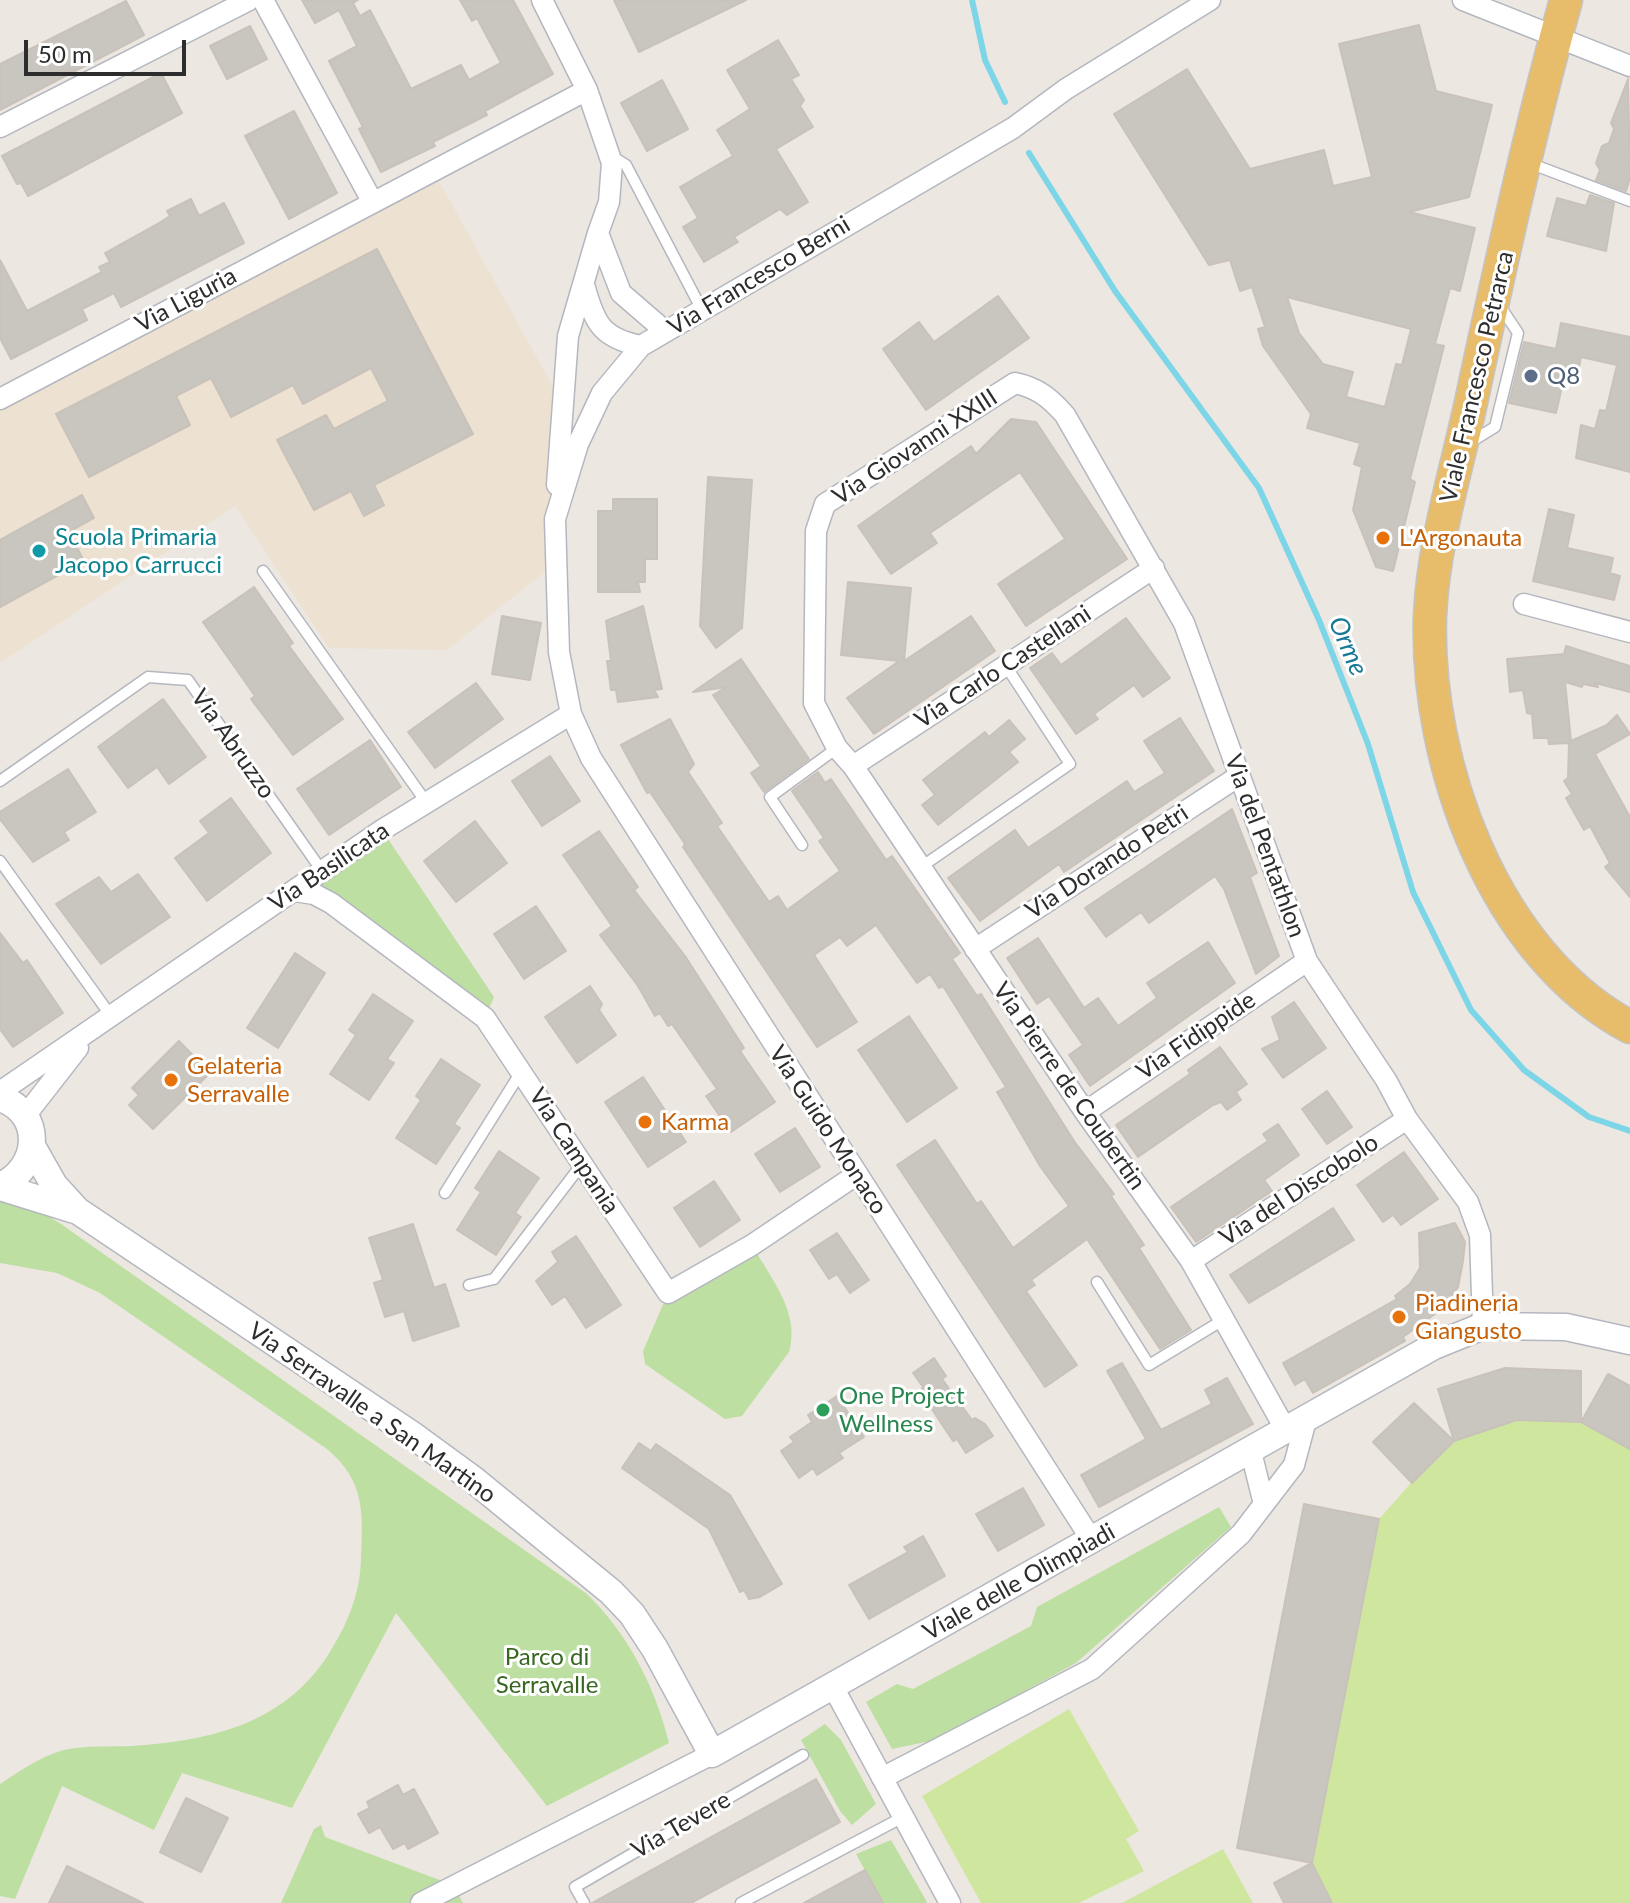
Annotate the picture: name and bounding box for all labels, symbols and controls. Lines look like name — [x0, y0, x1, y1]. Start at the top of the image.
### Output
scale bar — [28, 24, 190, 74]
text: 50 m — [38, 39, 92, 68]
street label: Via Francesco Berni — [663, 210, 855, 342]
street label: Viale Francesco Petrarca — [1434, 248, 1520, 506]
street label: Via Liguria — [130, 261, 242, 339]
place label: Q8 — [1547, 362, 1580, 390]
marker: Q8 — [1522, 367, 1540, 385]
street label: Via Giovanni XXIII — [827, 383, 1003, 511]
place label: Scuola Primaria Jacopo Carrucci — [55, 523, 222, 579]
place label: L'Argonauta — [1399, 524, 1522, 552]
marker: L'Argonauta — [1374, 529, 1392, 547]
marker: Scuola Primaria Jacopo Carrucci — [30, 542, 48, 560]
street label: Via Carlo Castellani — [910, 599, 1096, 735]
water label: Orme — [1322, 612, 1374, 680]
street label: Via Abruzzo — [185, 684, 281, 804]
street label: Via del Pentathlon — [1219, 751, 1311, 941]
street label: Via Dorando Petri — [1020, 799, 1194, 925]
street label: Via Basilicata — [263, 816, 395, 918]
street label: Via Pierre de Coubertin — [986, 977, 1152, 1195]
street label: Via Fidippide — [1131, 986, 1261, 1086]
street label: Via Guido Monaco — [763, 1040, 893, 1220]
place label: Gelateria Serravalle — [187, 1052, 290, 1108]
marker: Gelateria Serravalle — [162, 1071, 180, 1089]
street label: Via Campania — [523, 1083, 625, 1219]
place label: Karma — [661, 1108, 729, 1136]
marker: Karma — [636, 1113, 654, 1131]
street label: Via del Discobolo — [1214, 1128, 1384, 1252]
place label: Piadineria Giangusto — [1415, 1289, 1522, 1345]
marker: Piadineria Giangusto — [1390, 1308, 1408, 1326]
street label: Via Serravalle a San Martino — [243, 1316, 501, 1510]
place label: One Project Wellness — [839, 1382, 965, 1438]
marker: One Project Wellness — [814, 1401, 832, 1419]
street label: Viale delle Olimpiadi — [918, 1517, 1120, 1647]
park label: Parco di Serravalle — [496, 1643, 598, 1699]
street label: Via Tevere — [626, 1785, 736, 1865]

